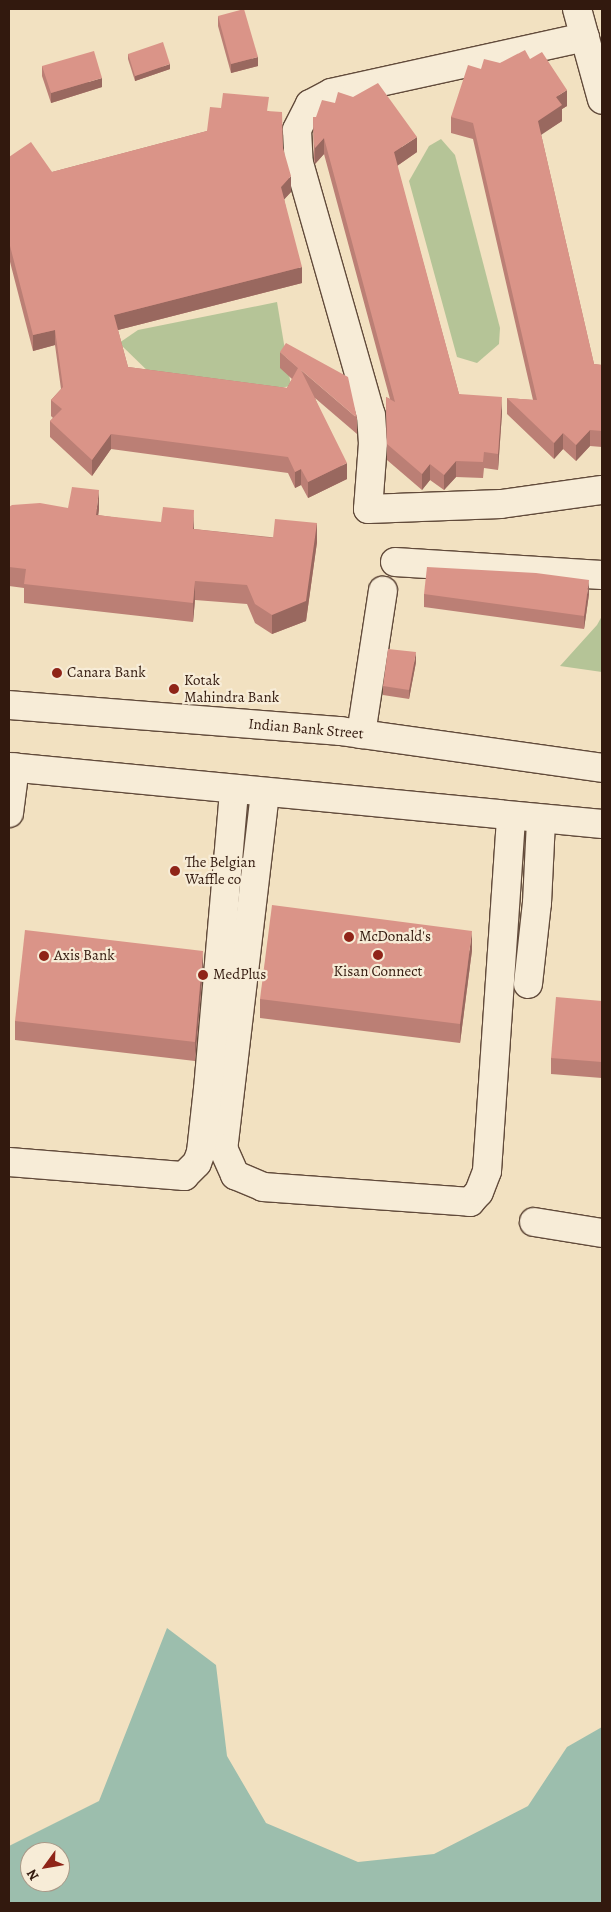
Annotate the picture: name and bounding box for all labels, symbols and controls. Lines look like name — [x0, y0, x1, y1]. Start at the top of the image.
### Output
place label: Canara Bank — [67, 664, 146, 682]
marker: Canara Bank — [51, 667, 63, 679]
place label: Kotak Mahindra Bank — [184, 671, 279, 706]
marker: Kotak Mahindra Bank — [168, 683, 180, 695]
street label: Indian Bank Street — [248, 715, 364, 743]
place label: The Belgian Waffle co — [185, 853, 256, 888]
marker: The Belgian Waffle co — [169, 865, 181, 877]
place label: McDonald's — [359, 928, 431, 946]
marker: McDonald's — [343, 931, 355, 943]
place label: Axis Bank — [54, 947, 115, 965]
marker: Kisan Connect — [372, 949, 384, 961]
marker: Axis Bank — [38, 950, 50, 962]
place label: Kisan Connect — [334, 963, 422, 981]
place label: MedPlus — [213, 966, 266, 984]
marker: MedPlus — [197, 969, 209, 981]
north arrow — [20, 1842, 70, 1892]
text: N — [22, 1865, 43, 1884]

